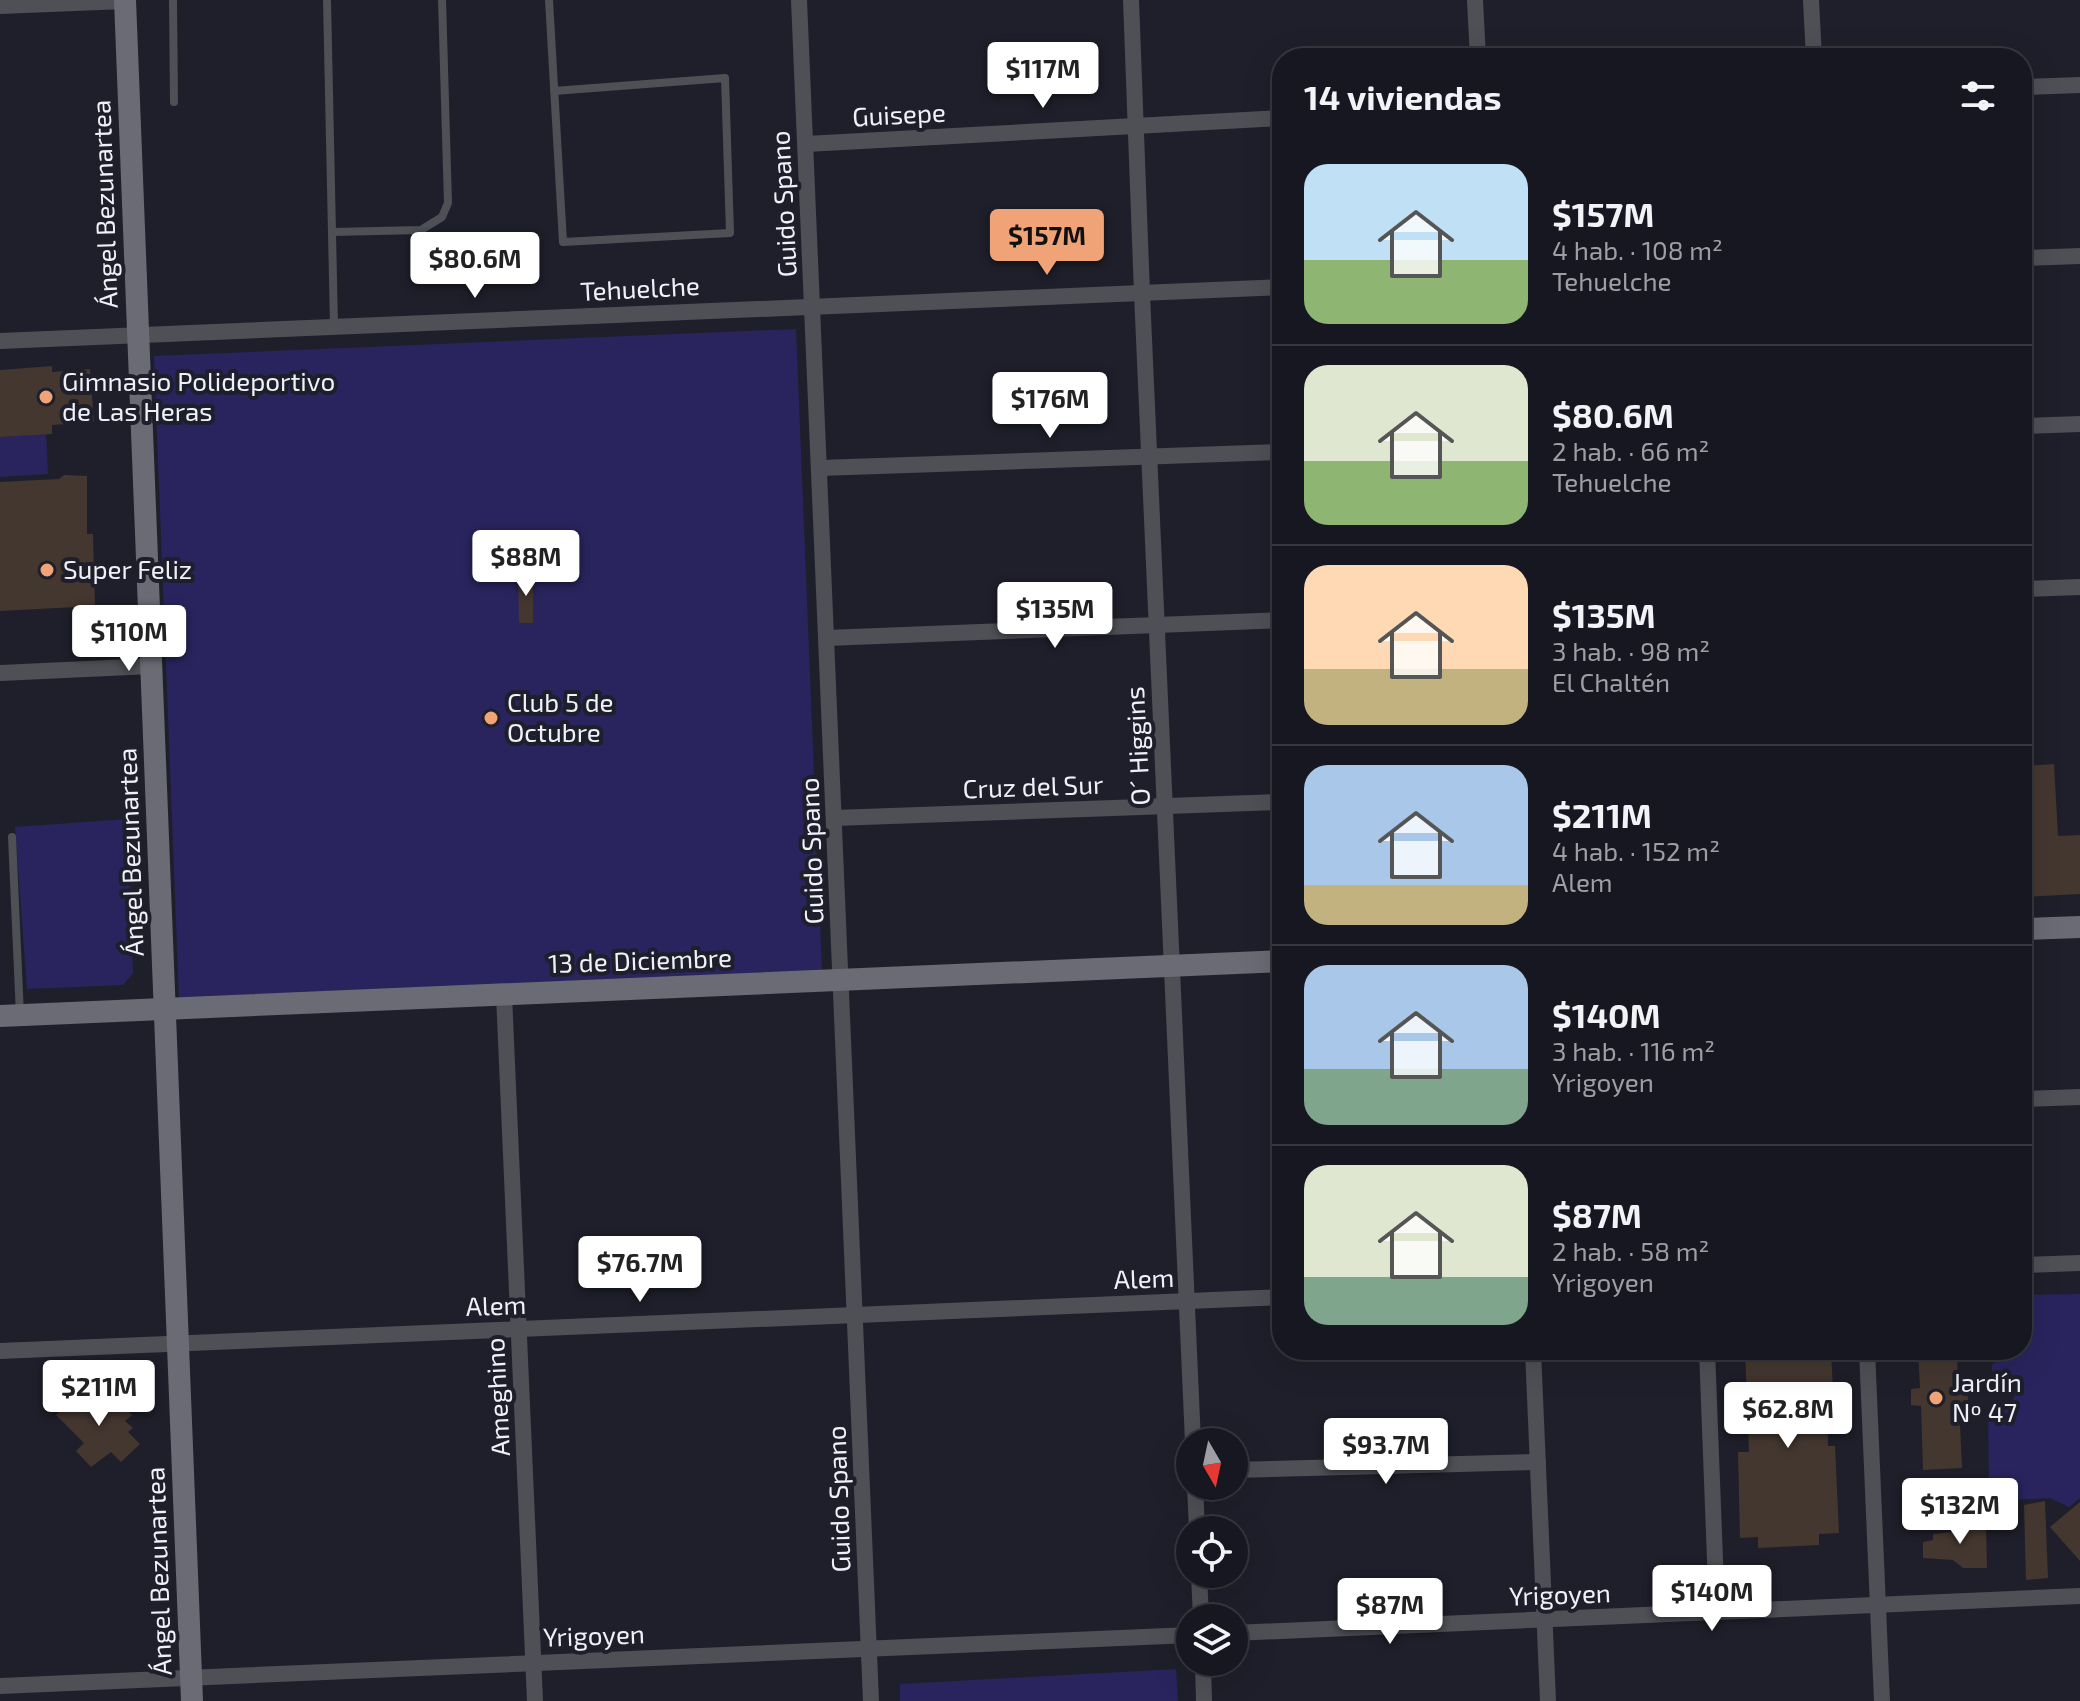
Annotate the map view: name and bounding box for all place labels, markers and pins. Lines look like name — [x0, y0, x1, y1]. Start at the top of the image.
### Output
pin: $117M — [987, 42, 1099, 110]
pin: $157M — [991, 209, 1103, 277]
pin: $80.6M — [410, 232, 540, 300]
place label: Gimnasio Polideportivo de Las Heras — [62, 365, 335, 426]
pin: $176M — [994, 372, 1106, 440]
marker: Gimnasio Polideportivo de Las Heras — [37, 388, 55, 406]
pin: $88M — [479, 530, 573, 598]
place label: Super Feliz — [63, 553, 192, 584]
marker: Super Feliz — [38, 561, 56, 579]
pin: $135M — [999, 582, 1111, 650]
pin: $110M — [73, 605, 185, 673]
place label: Club 5 de Octubre — [507, 686, 614, 747]
marker: Club 5 de Octubre — [482, 709, 500, 727]
pin: $76.7M — [575, 1236, 705, 1304]
pin: $211M — [43, 1360, 155, 1428]
place label: Jardín Nº 47 — [1952, 1366, 2022, 1427]
pin: $62.8M — [1723, 1382, 1853, 1450]
marker: Jardín Nº 47 — [1927, 1389, 1945, 1407]
pin: $93.7M — [1321, 1418, 1451, 1486]
pin: $132M — [1904, 1478, 2016, 1546]
pin: $140M — [1656, 1565, 1768, 1633]
pin: $87M — [1343, 1578, 1437, 1646]

